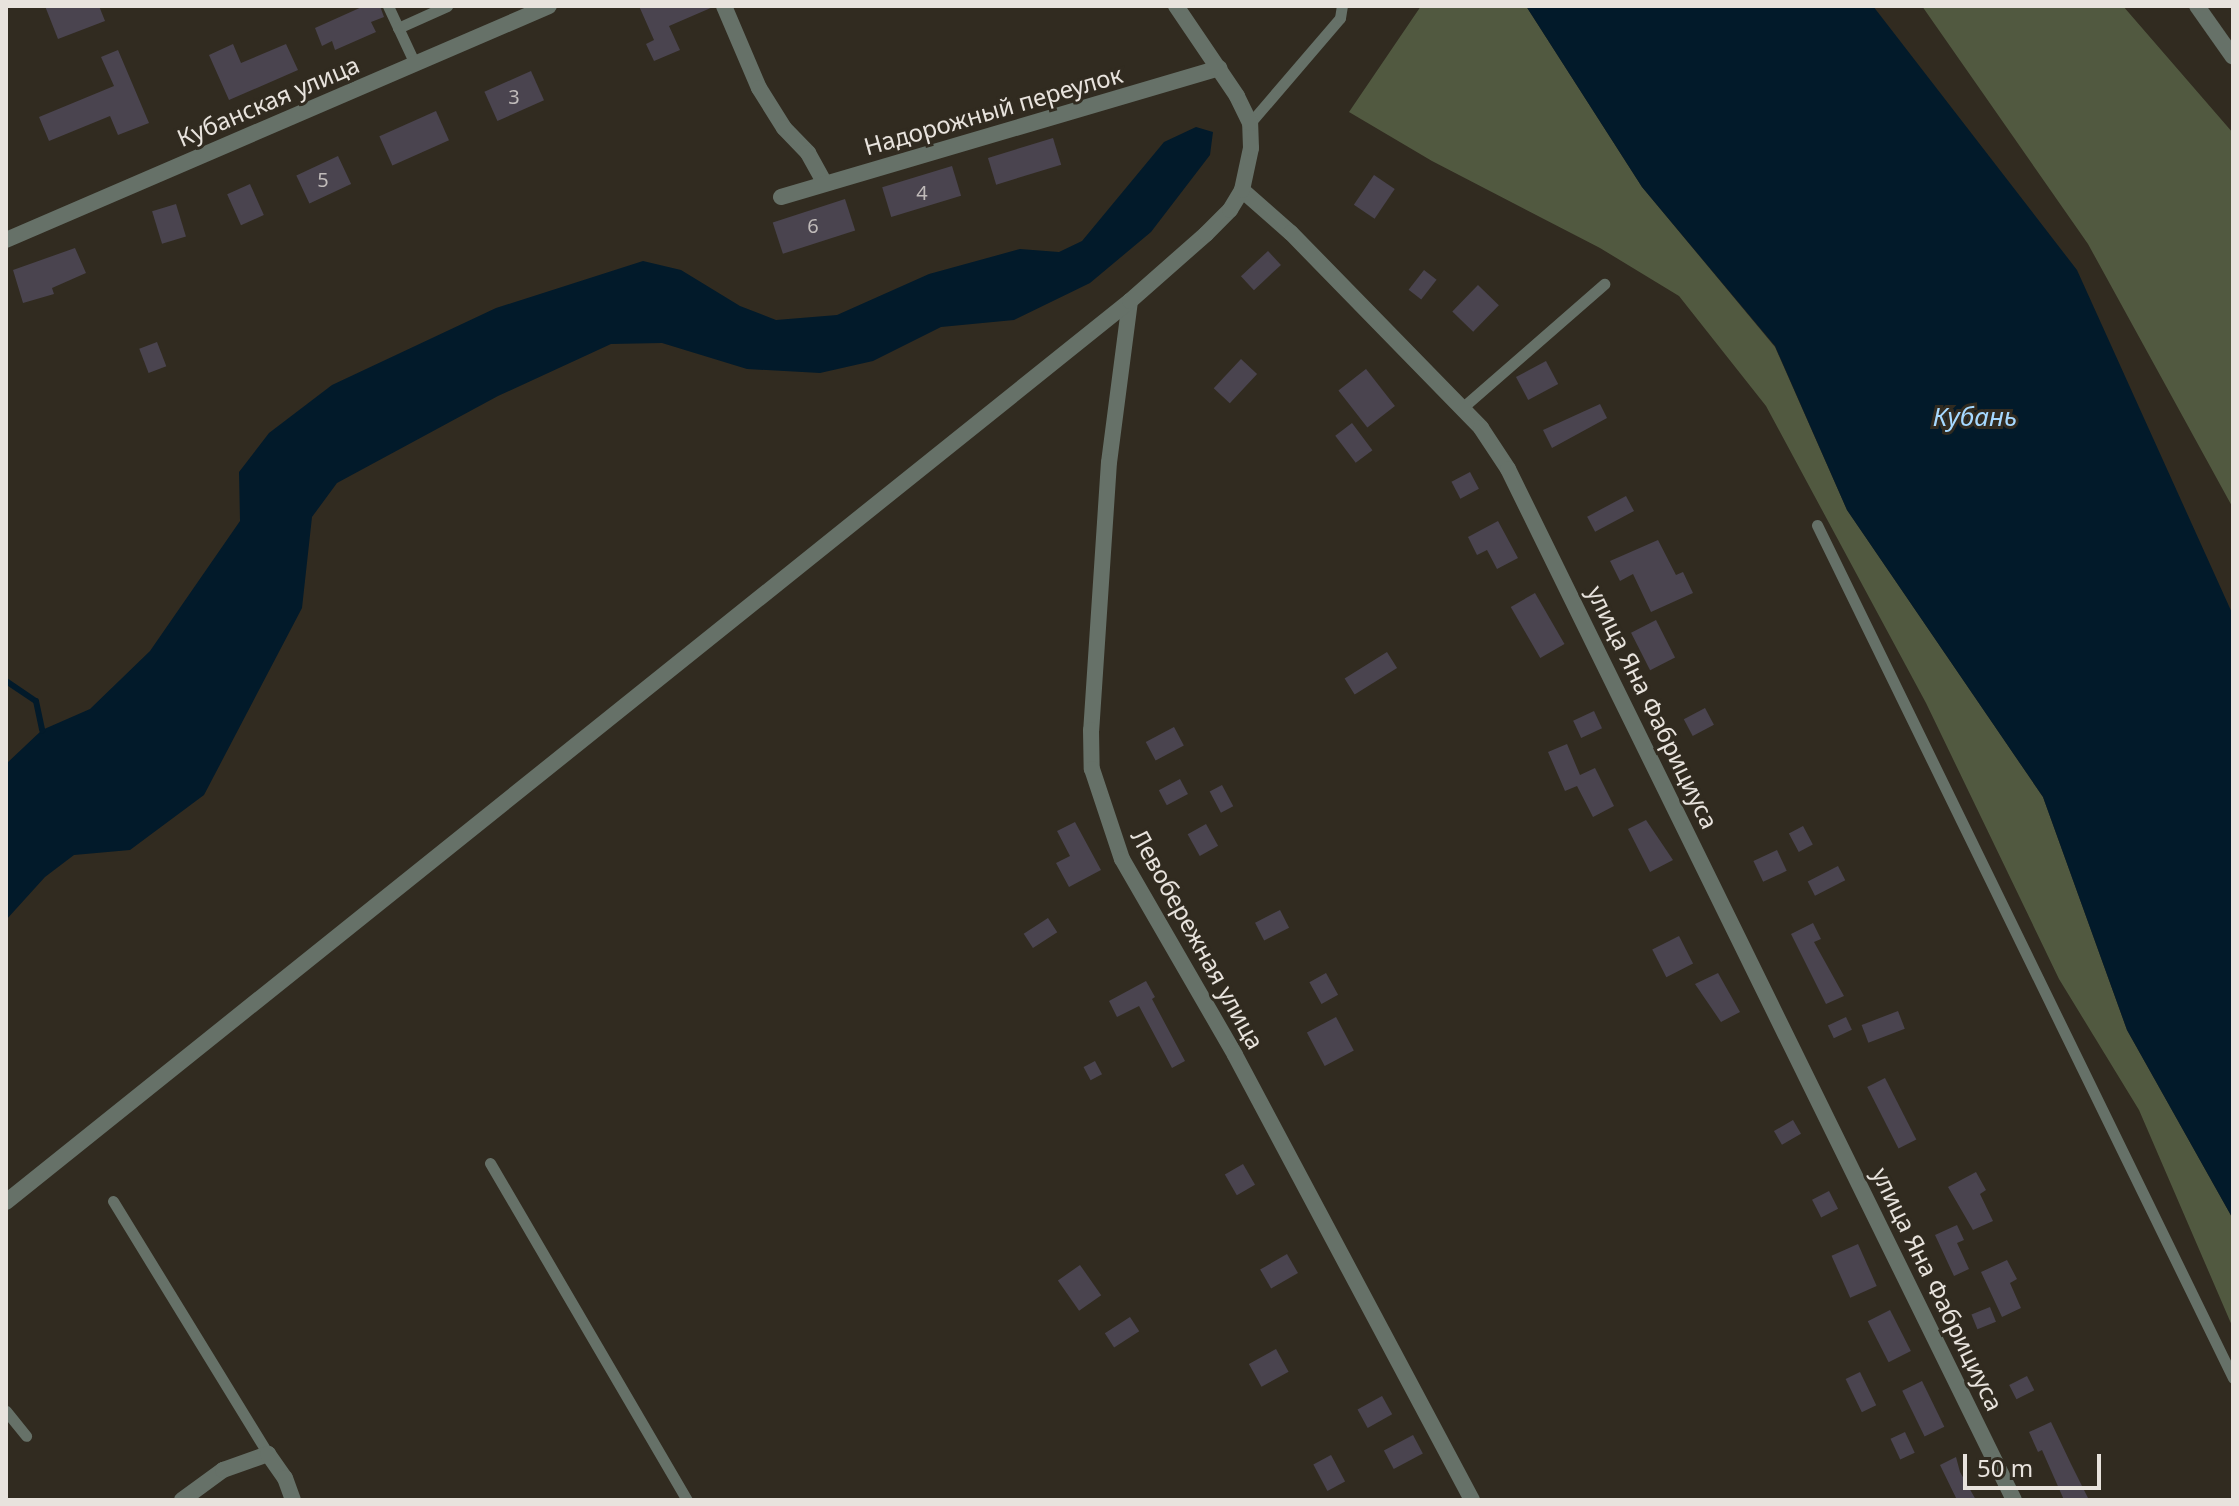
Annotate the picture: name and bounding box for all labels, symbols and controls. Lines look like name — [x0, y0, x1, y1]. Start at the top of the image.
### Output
street label: Кубанская улица — [173, 50, 363, 152]
street label: Надорожный переулок — [860, 59, 1126, 161]
house number: 3 — [508, 84, 520, 108]
house number: 5 — [317, 167, 329, 191]
house number: 4 — [916, 180, 928, 204]
house number: 6 — [807, 213, 819, 237]
water label: Кубань — [1933, 401, 2017, 433]
street label: улица Яна Фабрициуса — [1582, 581, 1724, 833]
street label: Левобережная улица — [1126, 824, 1270, 1054]
street label: улица Яна Фабрициуса — [1867, 1163, 2009, 1415]
scale bar — [1967, 1438, 2105, 1488]
text: 50 m — [1977, 1451, 2033, 1484]

